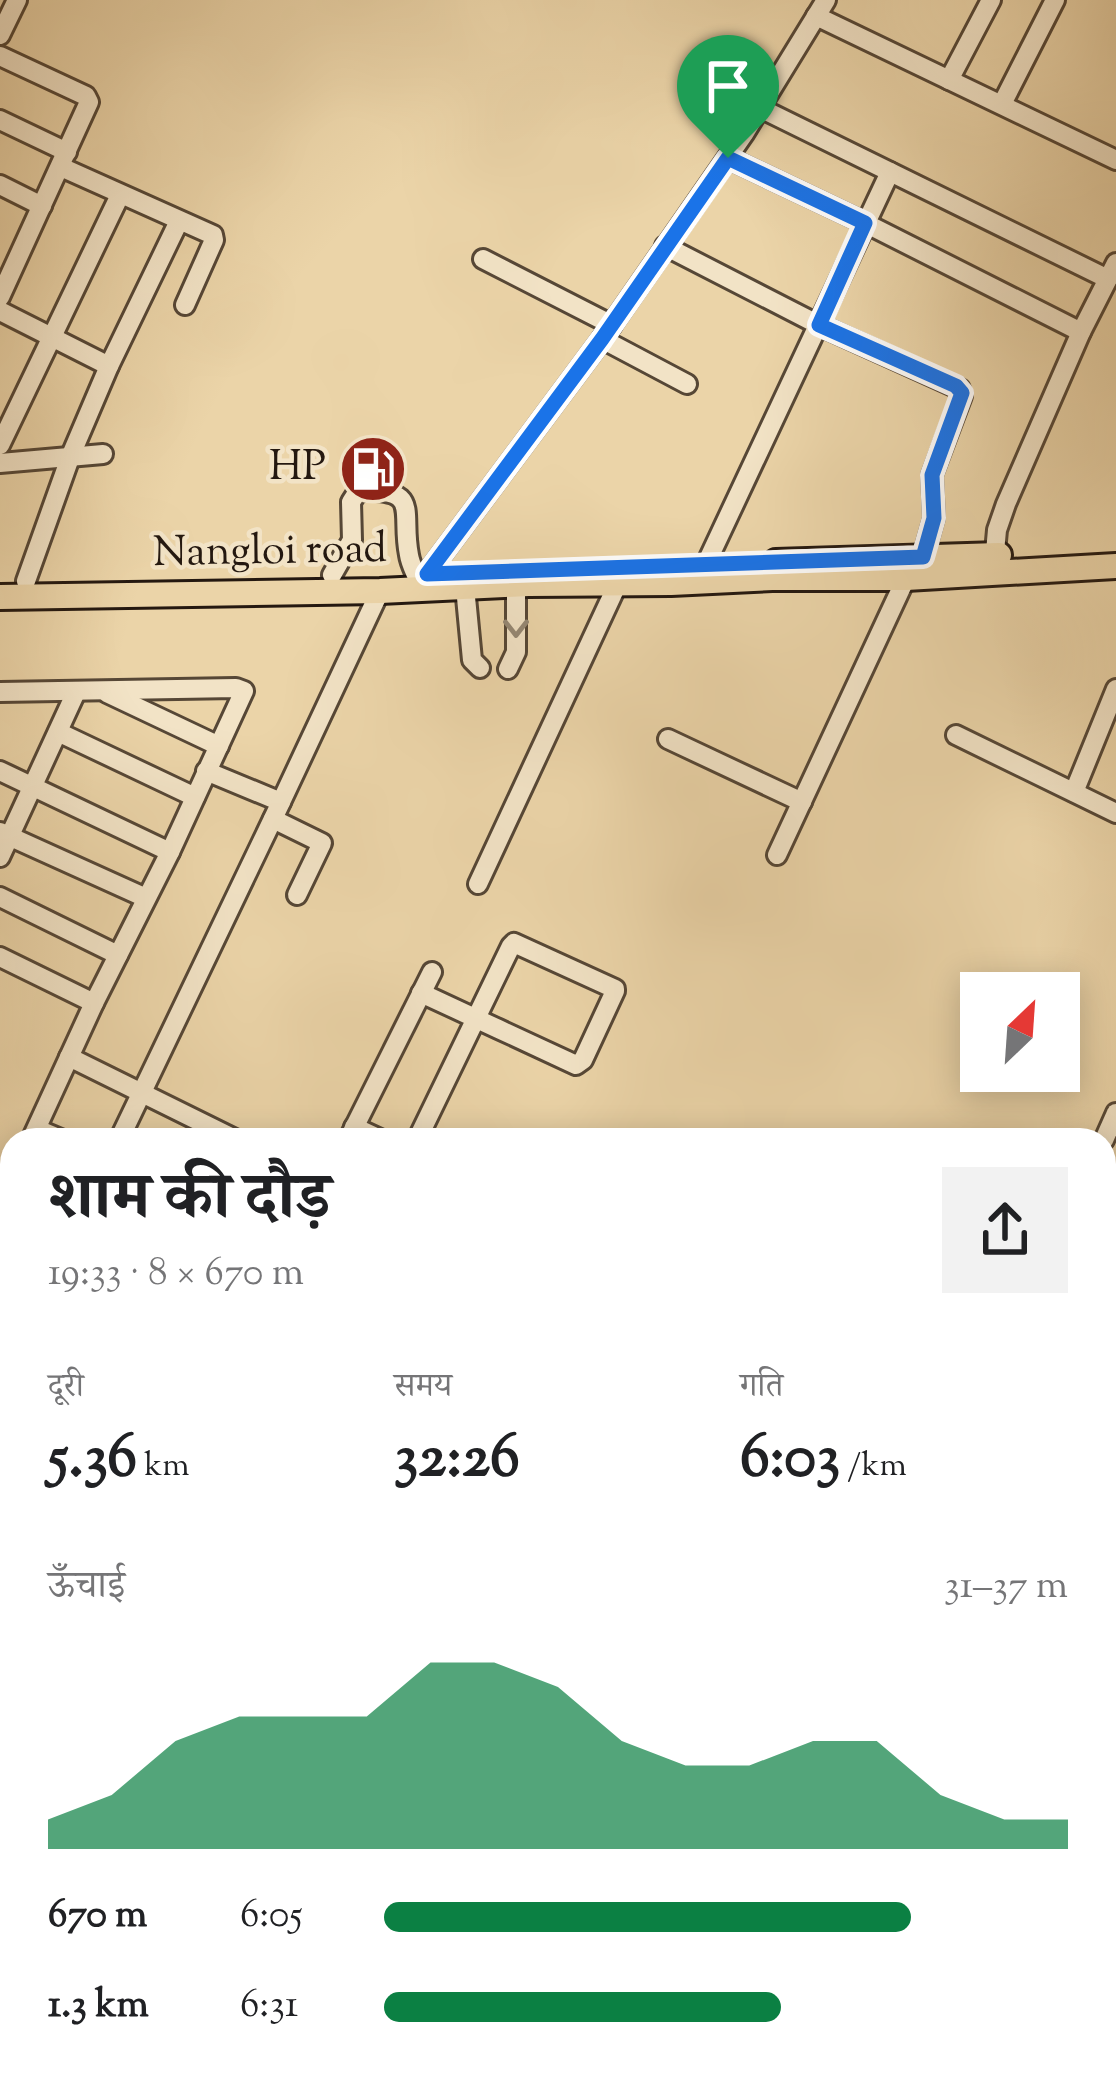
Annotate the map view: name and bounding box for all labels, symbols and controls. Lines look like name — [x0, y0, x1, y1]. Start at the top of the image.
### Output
pin — [677, 35, 779, 158]
icon: arrive — [695, 53, 761, 119]
fuel station icon: HP — [338, 434, 408, 504]
place label: HP — [269, 439, 326, 499]
street label: Nangloi road — [153, 521, 387, 585]
one-way arrow — [503, 620, 529, 638]
north arrow — [960, 972, 1080, 1092]
map controls — [960, 972, 1080, 1092]
text: शाम की दौड़ — [48, 1154, 330, 1249]
button: share — [942, 1167, 1068, 1293]
text: 19:33 · 8 × 670 m — [48, 1247, 304, 1303]
text: दूरी — [48, 1364, 84, 1412]
text: समय — [394, 1364, 452, 1412]
text: गति — [740, 1364, 783, 1412]
text: 5.36 — [48, 1417, 137, 1504]
text: 32:26 — [394, 1417, 520, 1504]
text: 6:03 — [740, 1417, 840, 1504]
text: km — [137, 1443, 189, 1491]
text: /km — [840, 1443, 907, 1491]
text: ऊँचाई — [48, 1560, 125, 1616]
text: 31–37 m — [944, 1560, 1068, 1616]
text: 670 m — [48, 1889, 147, 1945]
text: 6:05 — [240, 1889, 303, 1945]
text: 1.3 km — [48, 1979, 149, 2035]
text: 6:31 — [240, 1979, 298, 2035]

